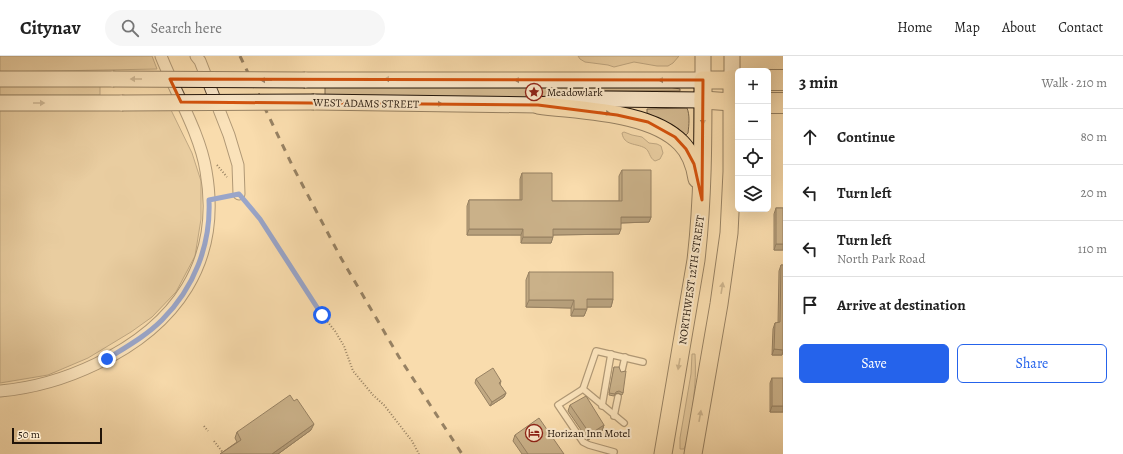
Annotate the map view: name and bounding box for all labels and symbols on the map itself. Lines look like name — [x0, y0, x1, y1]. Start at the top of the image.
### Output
one-way arrow — [129, 76, 142, 82]
one-way arrow — [384, 76, 396, 83]
one-way arrow — [259, 77, 272, 83]
one-way arrow — [513, 77, 526, 83]
one-way arrow — [657, 77, 670, 83]
place icon: Meadowlark — [524, 82, 544, 102]
place label: Meadowlark — [547, 85, 603, 100]
street label: WEST ADAMS STREET — [312, 95, 419, 112]
one-way arrow — [33, 100, 46, 106]
one-way arrow — [431, 101, 444, 107]
one-way arrow — [599, 110, 611, 117]
one-way arrow — [700, 113, 706, 126]
street label: NORTHWEST 12TH STREET — [675, 214, 708, 346]
one-way arrow — [719, 281, 725, 294]
route start — [313, 306, 331, 324]
route end — [98, 350, 116, 368]
one-way arrow — [676, 358, 682, 370]
one-way arrow — [697, 409, 703, 422]
hotel icon: Horizan Inn Motel — [524, 423, 544, 443]
scale bar — [12, 426, 102, 445]
place label: Horizan Inn Motel — [547, 426, 630, 441]

